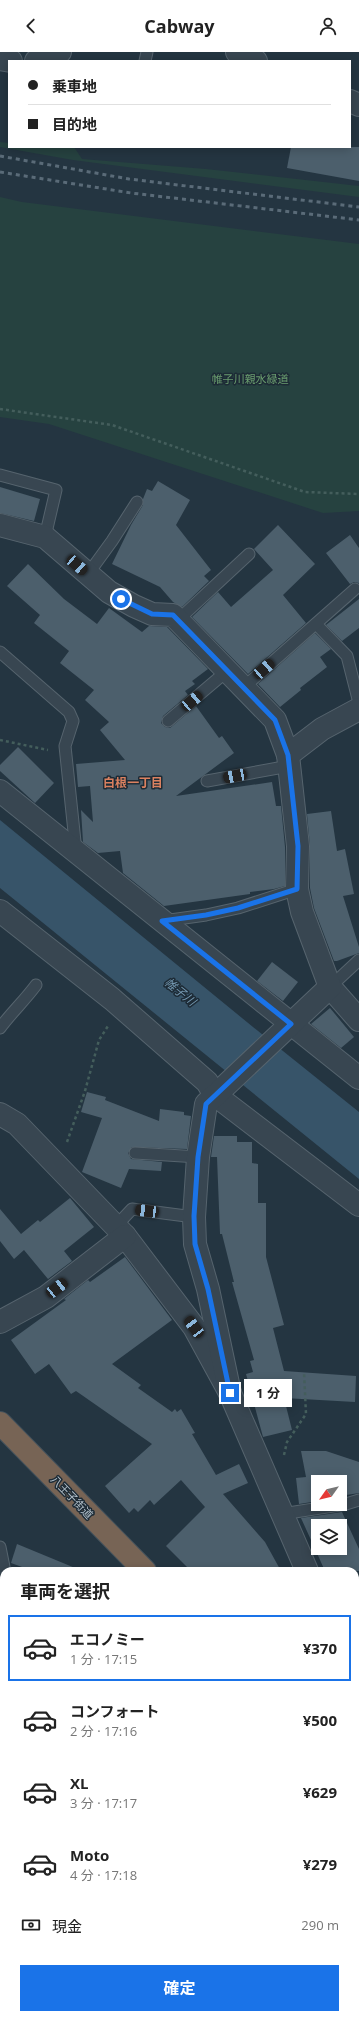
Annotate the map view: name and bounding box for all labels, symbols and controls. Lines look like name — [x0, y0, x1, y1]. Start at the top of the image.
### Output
text: Cabway — [144, 14, 215, 38]
icon: back — [20, 15, 42, 37]
icon: person — [317, 15, 339, 37]
text: 乗車地 — [52, 76, 97, 96]
text: 目的地 — [52, 114, 97, 134]
park label: 帷子川親水緑道 — [212, 371, 289, 386]
car — [64, 553, 90, 577]
route start — [112, 590, 130, 608]
car — [251, 657, 277, 681]
car — [179, 689, 205, 713]
car — [222, 768, 248, 784]
district label: 白根一丁目 — [103, 774, 163, 791]
water label: 帷子川 — [161, 974, 201, 1011]
car — [134, 1204, 160, 1218]
car — [44, 1276, 70, 1300]
car — [182, 1314, 206, 1340]
callout: 1 分 — [244, 1379, 292, 1407]
route end — [221, 1384, 239, 1402]
text: 1 分 — [256, 1384, 280, 1402]
street label: 八王子街道 — [48, 1472, 97, 1522]
north arrow — [311, 1475, 347, 1511]
map controls — [311, 1475, 347, 1555]
button: layers — [311, 1519, 347, 1555]
text: 車両を選択 — [20, 1579, 110, 1603]
text: エコノミー — [70, 1629, 145, 1649]
icon: car — [22, 1630, 58, 1666]
text: ¥370 — [303, 1638, 337, 1658]
text: 1 分 · 17:15 — [70, 1650, 137, 1668]
text: コンフォート — [70, 1701, 160, 1721]
icon: car — [22, 1702, 58, 1738]
text: ¥500 — [303, 1710, 337, 1730]
text: 2 分 · 17:16 — [70, 1722, 137, 1740]
text: XL — [70, 1773, 88, 1793]
icon: car — [22, 1774, 58, 1810]
text: ¥629 — [303, 1782, 337, 1802]
text: 3 分 · 17:17 — [70, 1794, 137, 1812]
text: Moto — [70, 1845, 109, 1865]
icon: car — [22, 1846, 58, 1882]
text: ¥279 — [303, 1854, 337, 1874]
text: 4 分 · 17:18 — [70, 1866, 137, 1884]
icon: cash — [20, 1914, 42, 1936]
text: 現金 — [52, 1916, 82, 1936]
text: 290 m — [301, 1916, 339, 1934]
button: 確定 — [20, 1965, 339, 2011]

